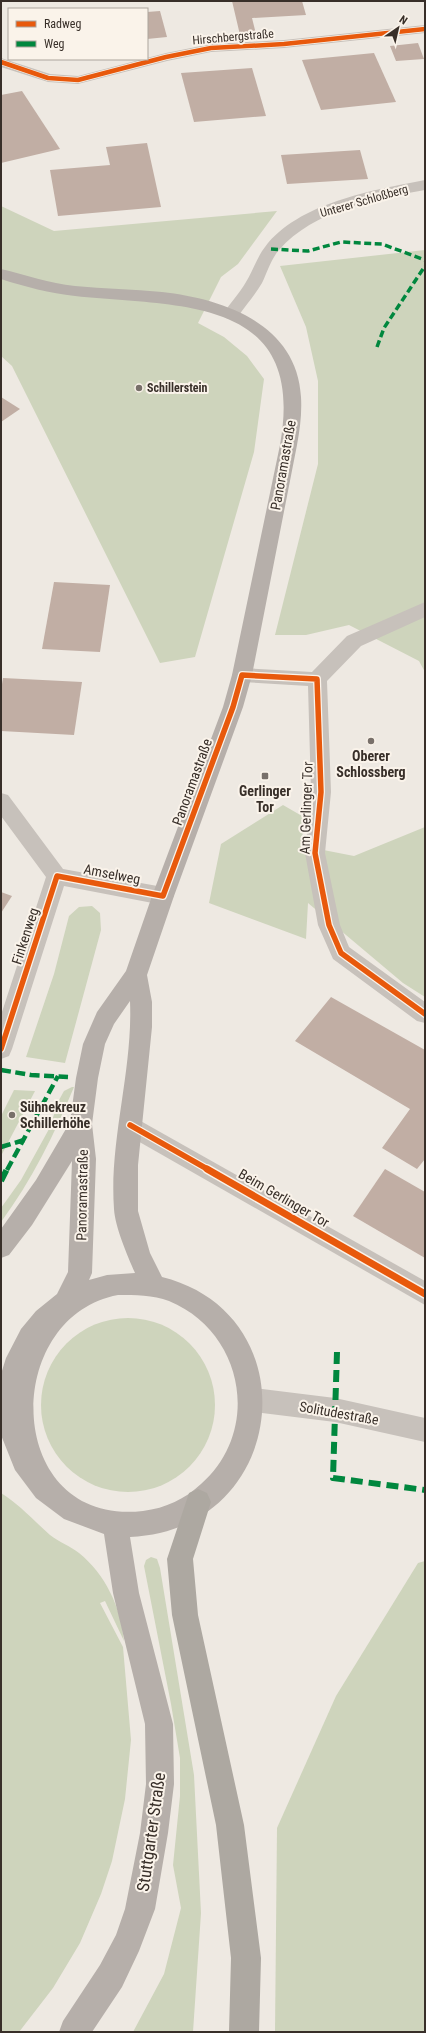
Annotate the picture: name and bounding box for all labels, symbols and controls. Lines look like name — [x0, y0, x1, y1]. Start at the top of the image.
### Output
legend — [8, 8, 148, 60]
north arrow — [378, 8, 418, 48]
text: N — [397, 13, 410, 28]
text: Radweg — [44, 17, 81, 31]
street label: Hirschbergstraße — [192, 26, 275, 48]
text: Weg — [44, 37, 65, 51]
street label: Unterer Schloßberg — [318, 182, 410, 220]
place label: Schillerstein — [147, 381, 208, 395]
marker: Schillerstein — [134, 383, 144, 393]
street label: Panoramastraße — [267, 418, 299, 511]
street label: Panoramastraße — [169, 736, 215, 828]
marker: Oberer Schlossberg — [366, 736, 376, 746]
place label: Oberer Schlossberg — [336, 748, 406, 780]
street label: Am Gerlinger Tor — [296, 761, 316, 855]
marker: Gerlinger Tor — [260, 771, 270, 781]
place label: Gerlinger Tor — [239, 783, 291, 815]
street label: Amselweg — [82, 861, 142, 887]
street label: Finkenweg — [8, 906, 42, 966]
place label: Sühnekreuz Schillerhöhe — [20, 1099, 91, 1131]
marker: Sühnekreuz Schillerhöhe — [7, 1110, 17, 1120]
street label: Panoramastraße — [73, 1149, 91, 1241]
street label: Beim Gerlinger Tor — [236, 1166, 332, 1230]
street label: Solitudestraße — [298, 1398, 380, 1428]
street label: Stuttgarter Straße — [133, 1771, 169, 1893]

